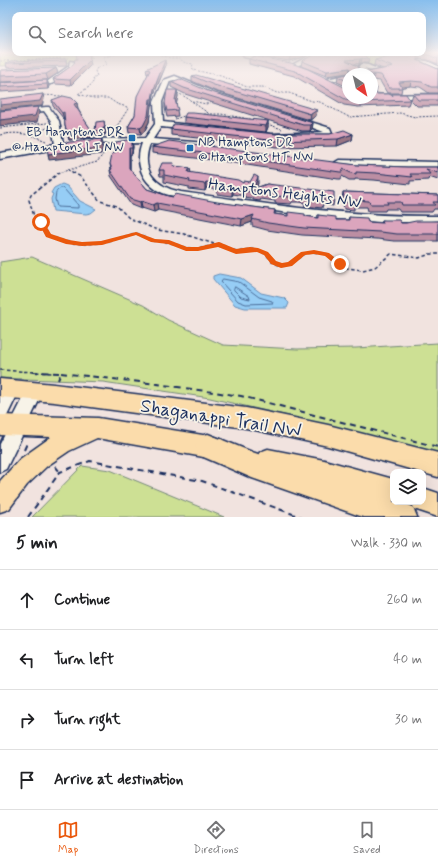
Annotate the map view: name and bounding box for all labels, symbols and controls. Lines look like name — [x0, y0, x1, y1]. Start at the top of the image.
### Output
search box — [12, 12, 426, 56]
icon: search — [26, 23, 48, 45]
text: Search here — [58, 24, 134, 44]
north arrow — [342, 68, 378, 104]
place label: EB Hamptons DR @ Hamptons LI NW — [12, 124, 124, 156]
marker: EB Hamptons DR @ Hamptons LI NW — [127, 133, 137, 143]
place label: NB Hamptons DR @ Hamptons HT NW — [198, 134, 313, 166]
marker: NB Hamptons DR @ Hamptons HT NW — [185, 143, 195, 153]
street label: Hamptons Heights NW — [207, 174, 363, 213]
route start — [32, 213, 50, 231]
route end — [331, 255, 349, 273]
street label: Shaganappi Trail NW — [138, 393, 303, 446]
map controls — [390, 469, 426, 505]
button: layers — [390, 469, 426, 505]
text: 5 min — [16, 532, 58, 554]
text: Walk · 330 m — [351, 535, 422, 552]
icon: ahead — [16, 589, 38, 611]
text: Continue — [54, 590, 110, 610]
text: 260 m — [387, 591, 422, 608]
icon: left — [16, 649, 38, 671]
text: Turn left — [54, 650, 114, 670]
text: 40 m — [393, 651, 422, 668]
icon: right — [16, 709, 38, 731]
text: Turn right — [54, 710, 121, 730]
text: 30 m — [395, 711, 422, 728]
icon: arrive — [16, 769, 38, 791]
text: Arrive at destination — [54, 770, 183, 790]
tab: Map — [57, 819, 79, 857]
tab: Directions — [193, 819, 239, 857]
tab: Saved — [353, 819, 381, 857]

